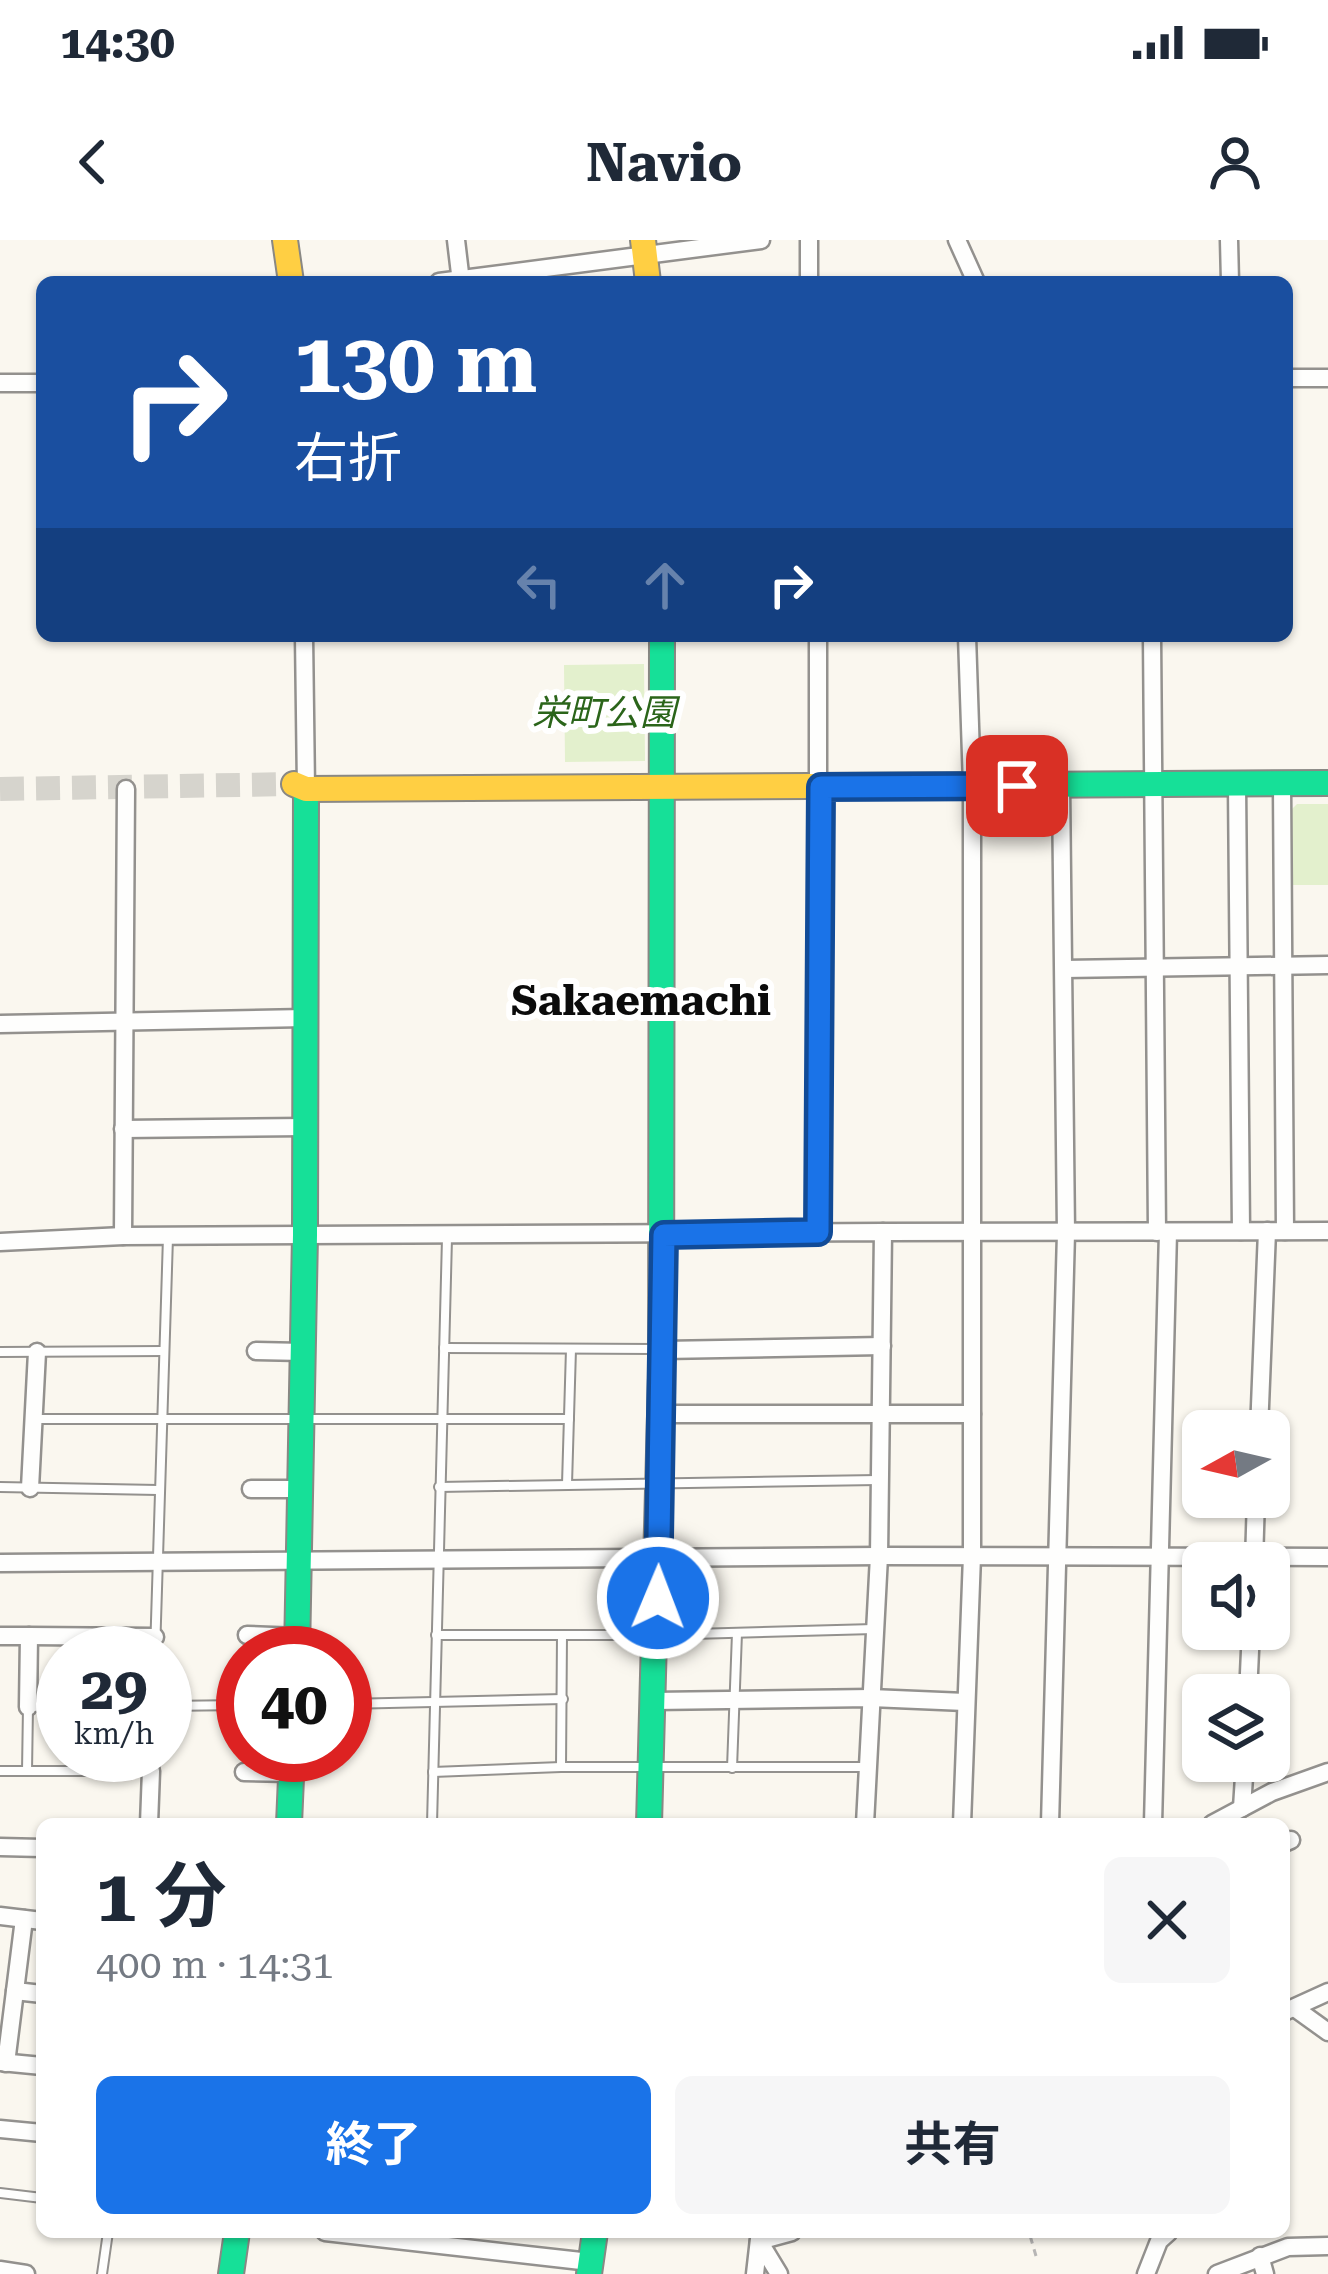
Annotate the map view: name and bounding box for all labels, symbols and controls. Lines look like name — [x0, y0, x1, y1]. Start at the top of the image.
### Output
text: 14:30 — [60, 16, 175, 69]
icon: back — [60, 129, 126, 195]
icon: person — [1202, 129, 1268, 195]
text: Navio — [586, 131, 742, 194]
text: 130 m — [294, 314, 537, 412]
icon: right — [96, 324, 252, 480]
text: 右折 — [294, 427, 402, 490]
icon: left — [506, 552, 572, 618]
icon: ahead — [632, 552, 698, 618]
icon: right — [758, 552, 824, 618]
park label: 栄町公園 — [532, 692, 681, 734]
pin — [966, 735, 1068, 837]
icon: arrive — [984, 753, 1050, 819]
district label: Sakaemachi — [511, 976, 771, 1025]
north arrow — [1182, 1410, 1290, 1518]
map controls — [1182, 1410, 1290, 1782]
position arrow — [595, 1535, 721, 1661]
button: sound — [1182, 1542, 1290, 1650]
speed limit sign: 40 — [216, 1626, 372, 1782]
text: 29 — [80, 1653, 148, 1724]
button: layers — [1182, 1674, 1290, 1782]
text: km/h — [74, 1716, 154, 1751]
text: 1 分 — [96, 1854, 227, 1939]
button: close — [1104, 1857, 1230, 1983]
text: 400 m · 14:31 — [96, 1942, 334, 1988]
button: 終了 — [96, 2076, 651, 2214]
button: 共有 — [675, 2076, 1230, 2214]

